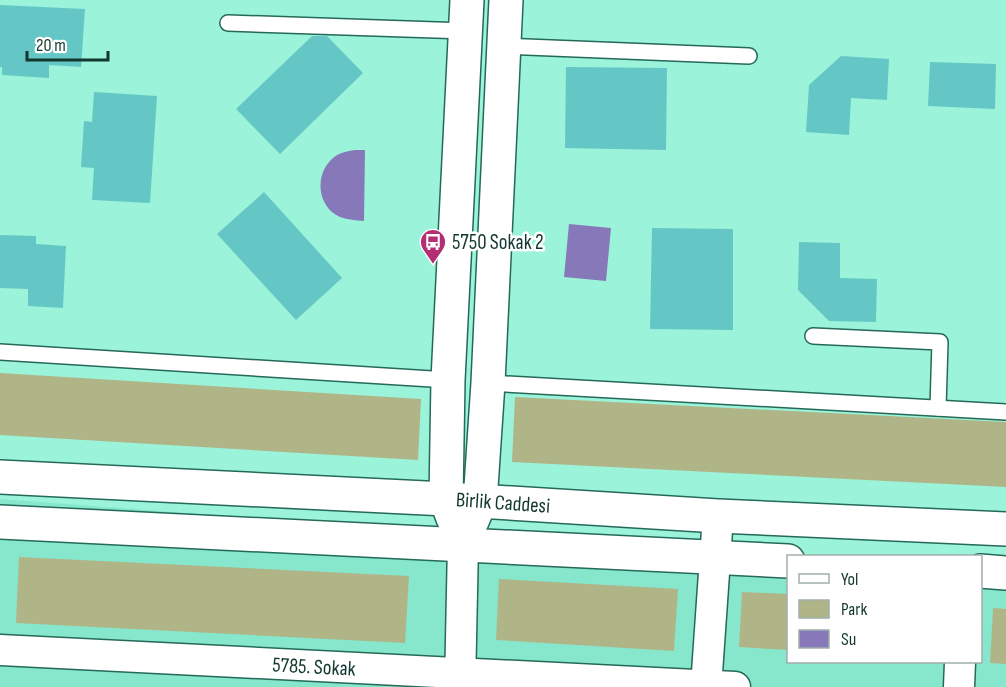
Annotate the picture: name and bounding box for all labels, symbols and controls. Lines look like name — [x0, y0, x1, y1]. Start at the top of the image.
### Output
scale bar — [27, 24, 108, 62]
text: 20 m — [36, 35, 66, 56]
bus stop icon: 5750 Sokak 2 — [418, 227, 448, 265]
place label: 5750 Sokak 2 — [452, 230, 544, 255]
street label: Birlik Caddesi — [455, 487, 551, 519]
legend — [787, 555, 982, 663]
text: Yol — [841, 569, 858, 590]
text: Park — [841, 599, 867, 620]
text: Su — [841, 629, 856, 650]
street label: 5785. Sokak — [272, 652, 356, 682]

